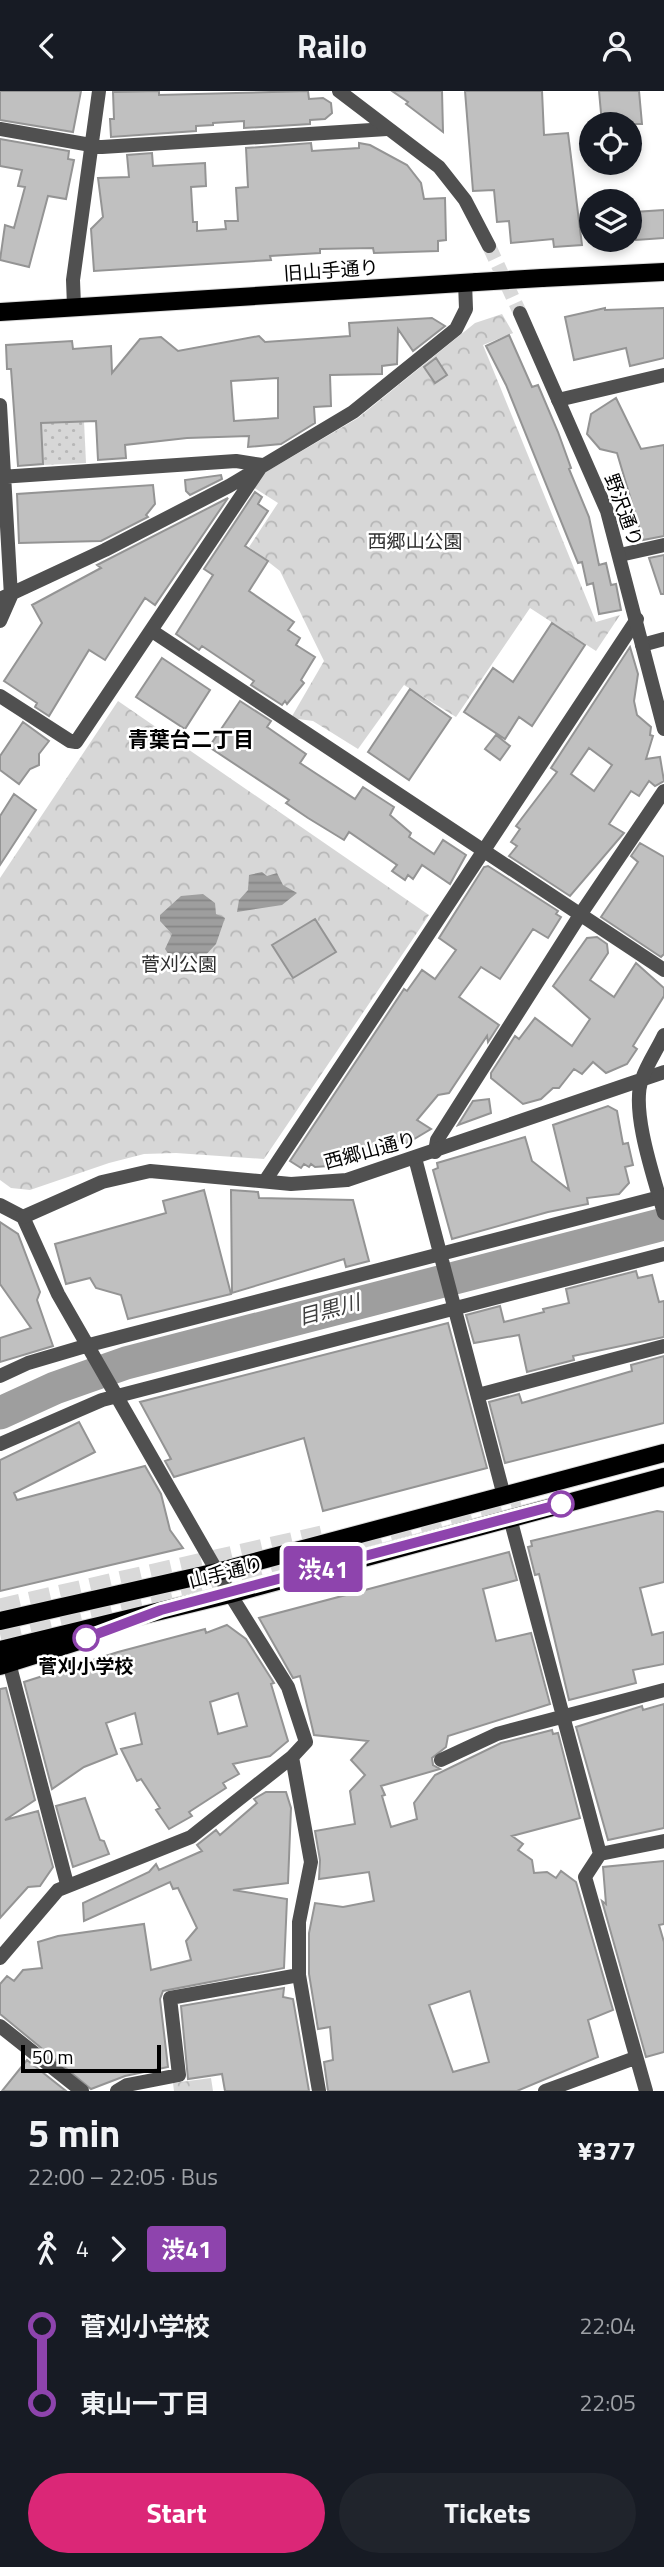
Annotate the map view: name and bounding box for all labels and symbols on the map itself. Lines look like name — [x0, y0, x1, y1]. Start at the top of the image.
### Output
street label: 旧山手通り — [283, 252, 379, 287]
street label: 野沢通り — [598, 469, 651, 551]
park label: 西郷山公園 — [367, 526, 463, 555]
district label: 青葉台二丁目 — [128, 723, 254, 755]
park label: 菅刈公園 — [141, 949, 217, 978]
street label: 西郷山通り — [320, 1123, 420, 1176]
water label: 目黒川 — [294, 1285, 365, 1333]
unlabelled marker — [548, 1491, 574, 1517]
line badge: 渋41 — [283, 1546, 363, 1592]
street label: 山手通り — [185, 1548, 266, 1595]
marker: 菅刈小学校 — [73, 1625, 99, 1651]
place label: 菅刈小学校 — [38, 1651, 134, 1680]
scale bar — [21, 2042, 161, 2074]

